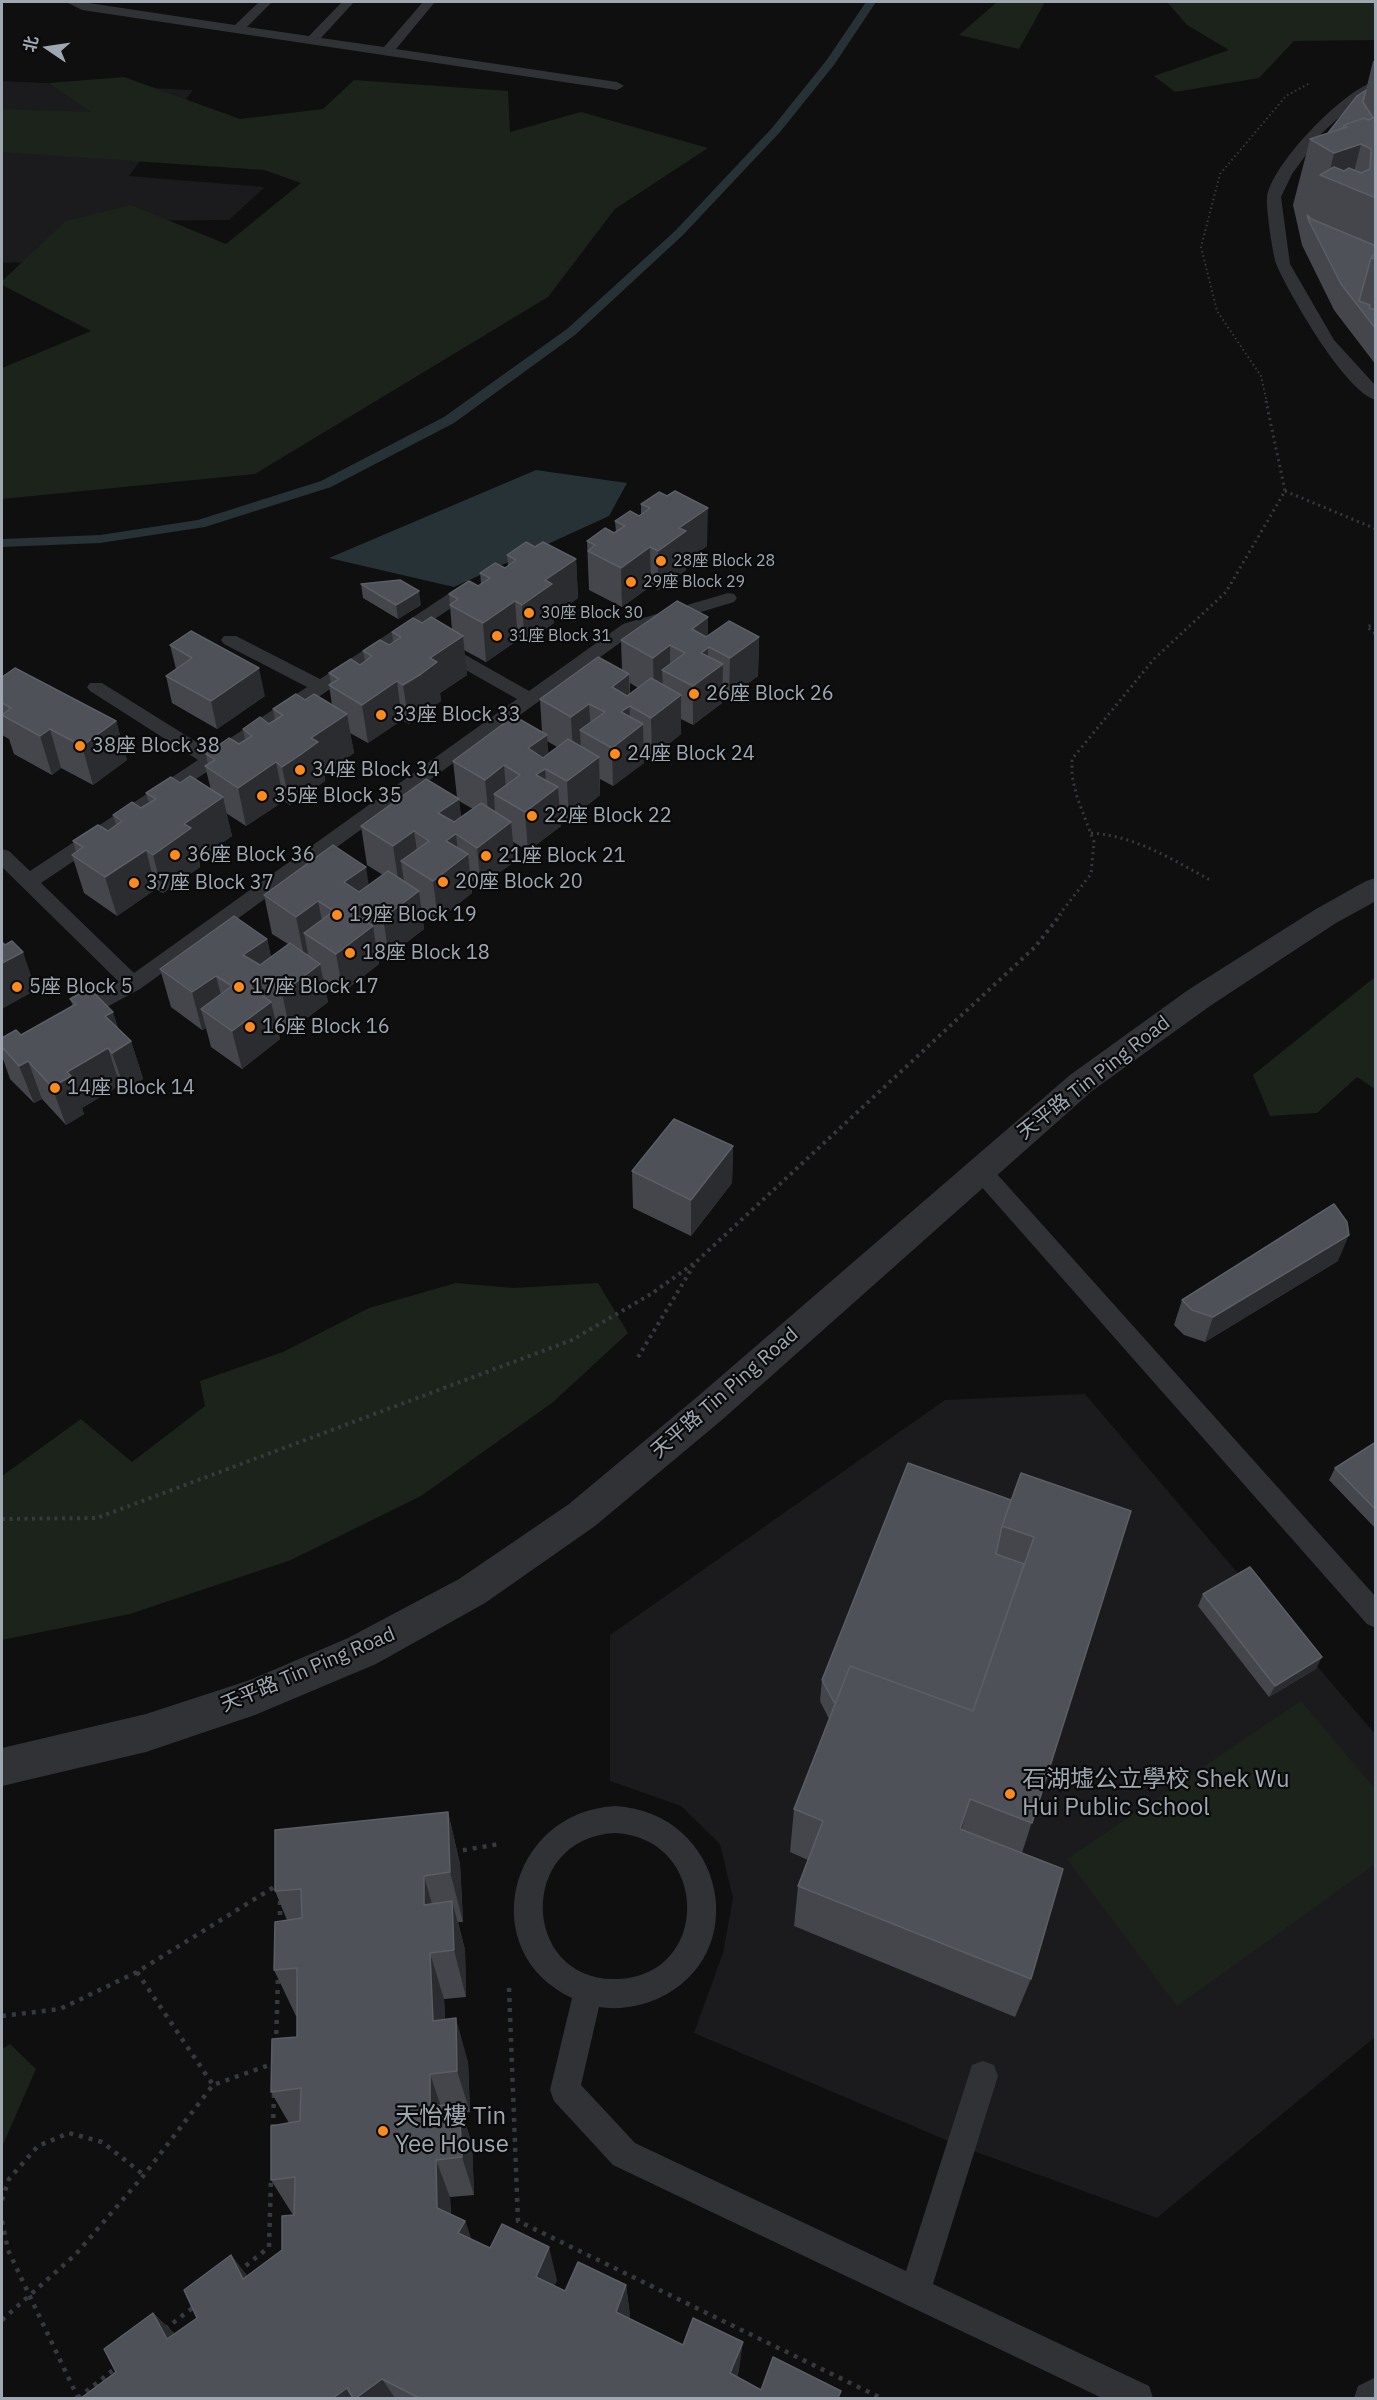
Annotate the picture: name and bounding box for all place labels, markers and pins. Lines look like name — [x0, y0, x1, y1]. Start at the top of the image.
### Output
place label: 28座 Block 28 — [673, 551, 775, 571]
marker: 28座 Block 28 — [654, 554, 668, 568]
place label: 29座 Block 29 — [643, 572, 745, 592]
marker: 29座 Block 29 — [624, 575, 638, 589]
place label: 30座 Block 30 — [541, 603, 643, 623]
marker: 30座 Block 30 — [522, 606, 536, 620]
place label: 31座 Block 31 — [509, 626, 611, 646]
marker: 31座 Block 31 — [490, 629, 504, 643]
place label: 26座 Block 26 — [706, 682, 834, 706]
marker: 26座 Block 26 — [687, 687, 701, 701]
place label: 33座 Block 33 — [393, 703, 521, 727]
marker: 33座 Block 33 — [374, 708, 388, 722]
place label: 38座 Block 38 — [92, 734, 220, 758]
marker: 38座 Block 38 — [73, 739, 87, 753]
place label: 24座 Block 24 — [627, 742, 755, 766]
marker: 24座 Block 24 — [608, 747, 622, 761]
place label: 34座 Block 34 — [312, 758, 440, 782]
marker: 34座 Block 34 — [293, 763, 307, 777]
place label: 35座 Block 35 — [274, 784, 402, 808]
marker: 35座 Block 35 — [255, 789, 269, 803]
place label: 22座 Block 22 — [544, 804, 672, 828]
marker: 22座 Block 22 — [525, 809, 539, 823]
place label: 36座 Block 36 — [187, 843, 315, 867]
place label: 21座 Block 21 — [498, 844, 626, 868]
marker: 36座 Block 36 — [168, 848, 182, 862]
marker: 21座 Block 21 — [479, 849, 493, 863]
place label: 20座 Block 20 — [455, 870, 583, 894]
place label: 37座 Block 37 — [146, 871, 274, 895]
marker: 20座 Block 20 — [436, 875, 450, 889]
marker: 37座 Block 37 — [127, 876, 141, 890]
place label: 19座 Block 19 — [349, 903, 477, 927]
marker: 19座 Block 19 — [330, 908, 344, 922]
place label: 18座 Block 18 — [362, 941, 490, 965]
marker: 18座 Block 18 — [343, 946, 357, 960]
place label: 5座 Block 5 — [29, 975, 133, 999]
place label: 17座 Block 17 — [251, 975, 379, 999]
marker: 5座 Block 5 — [10, 980, 24, 994]
marker: 17座 Block 17 — [232, 980, 246, 994]
place label: 16座 Block 16 — [262, 1015, 390, 1039]
marker: 16座 Block 16 — [243, 1020, 257, 1034]
place label: 14座 Block 14 — [67, 1076, 195, 1100]
marker: 14座 Block 14 — [48, 1081, 62, 1095]
place label: 石湖墟公立學校 Shek Wu Hui Public School — [1022, 1766, 1290, 1822]
marker: 石湖墟公立學校 Shek Wu Hui Public School — [1003, 1787, 1017, 1801]
place label: 天怡樓 Tin Yee House — [395, 2103, 509, 2159]
marker: 天怡樓 Tin Yee House — [376, 2124, 390, 2138]

